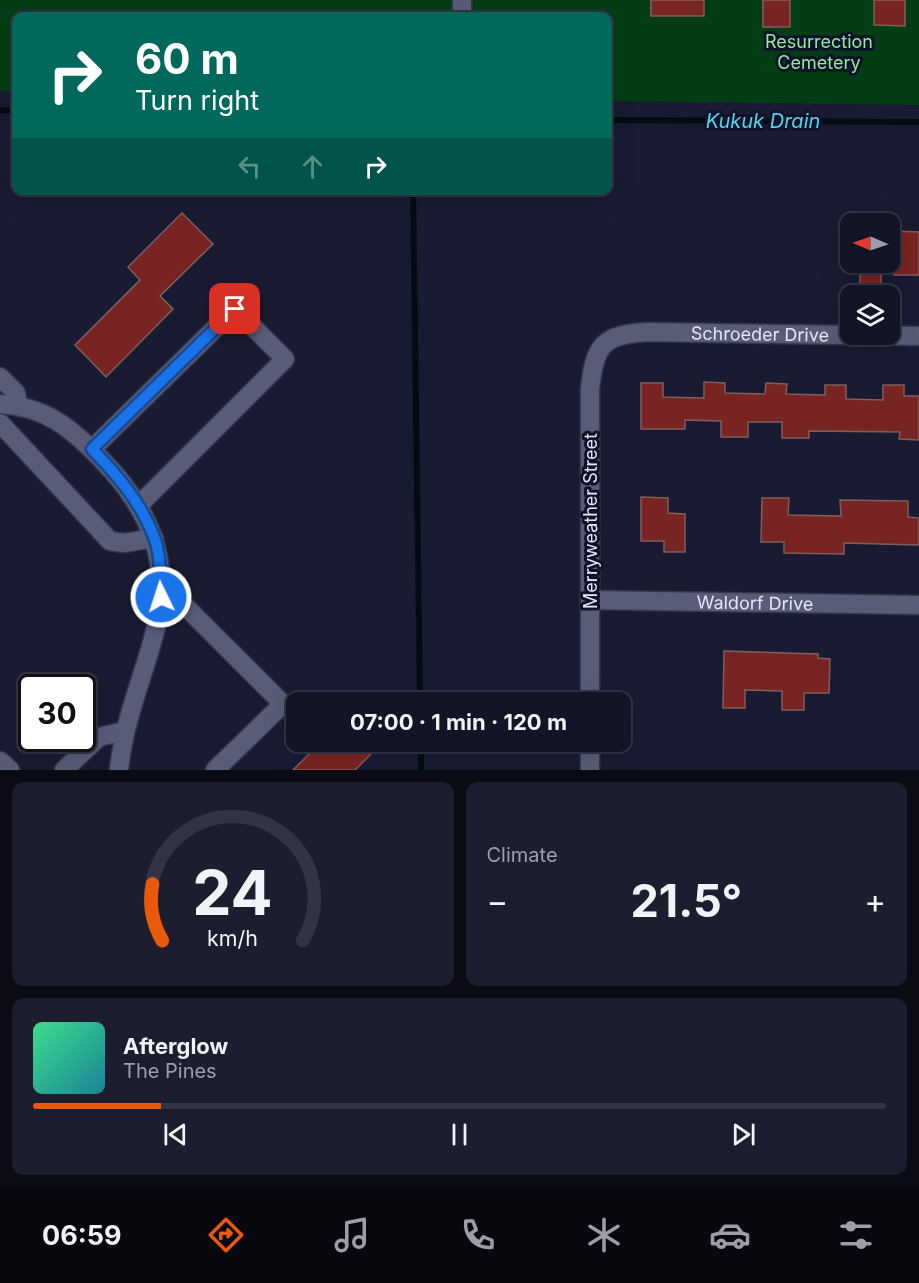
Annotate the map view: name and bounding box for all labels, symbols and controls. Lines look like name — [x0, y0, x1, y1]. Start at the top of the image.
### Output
park label: Resurrection Cemetery — [765, 31, 873, 73]
text: 60 m — [135, 33, 239, 84]
icon: right — [36, 36, 114, 114]
text: Turn right — [135, 84, 259, 117]
water label: Kukuk Drain — [706, 109, 820, 133]
icon: left — [233, 150, 266, 183]
icon: ahead — [296, 150, 329, 183]
icon: right — [359, 150, 392, 183]
north arrow — [840, 213, 900, 273]
map controls — [840, 213, 900, 345]
pin — [209, 283, 260, 334]
button: layers — [840, 285, 900, 345]
icon: arrive — [218, 292, 251, 325]
street label: Schroeder Drive — [691, 322, 829, 345]
street label: Merryweather Street — [580, 433, 601, 609]
position arrow — [129, 565, 193, 629]
street label: Waldorf Drive — [697, 591, 813, 614]
speed limit sign: 30 — [18, 674, 96, 752]
text: 07:00 · 1 min · 120 m — [350, 709, 567, 735]
text: Climate — [487, 843, 558, 867]
text: 24 — [192, 855, 273, 930]
text: 21.5° — [630, 873, 742, 928]
text: − — [487, 881, 508, 921]
text: + — [864, 881, 886, 921]
text: km/h — [207, 925, 258, 951]
text: Afterglow — [123, 1033, 228, 1059]
text: The Pines — [123, 1059, 217, 1083]
icon: previous — [159, 1118, 192, 1151]
icon: pause — [443, 1118, 476, 1151]
icon: next — [727, 1118, 760, 1151]
icon: directions — [205, 1214, 247, 1256]
icon: music — [331, 1214, 373, 1256]
icon: phone — [457, 1214, 499, 1256]
icon: climate — [583, 1214, 625, 1256]
icon: car — [709, 1214, 751, 1256]
icon: filters — [835, 1214, 877, 1256]
text: 06:59 — [42, 1219, 122, 1252]

